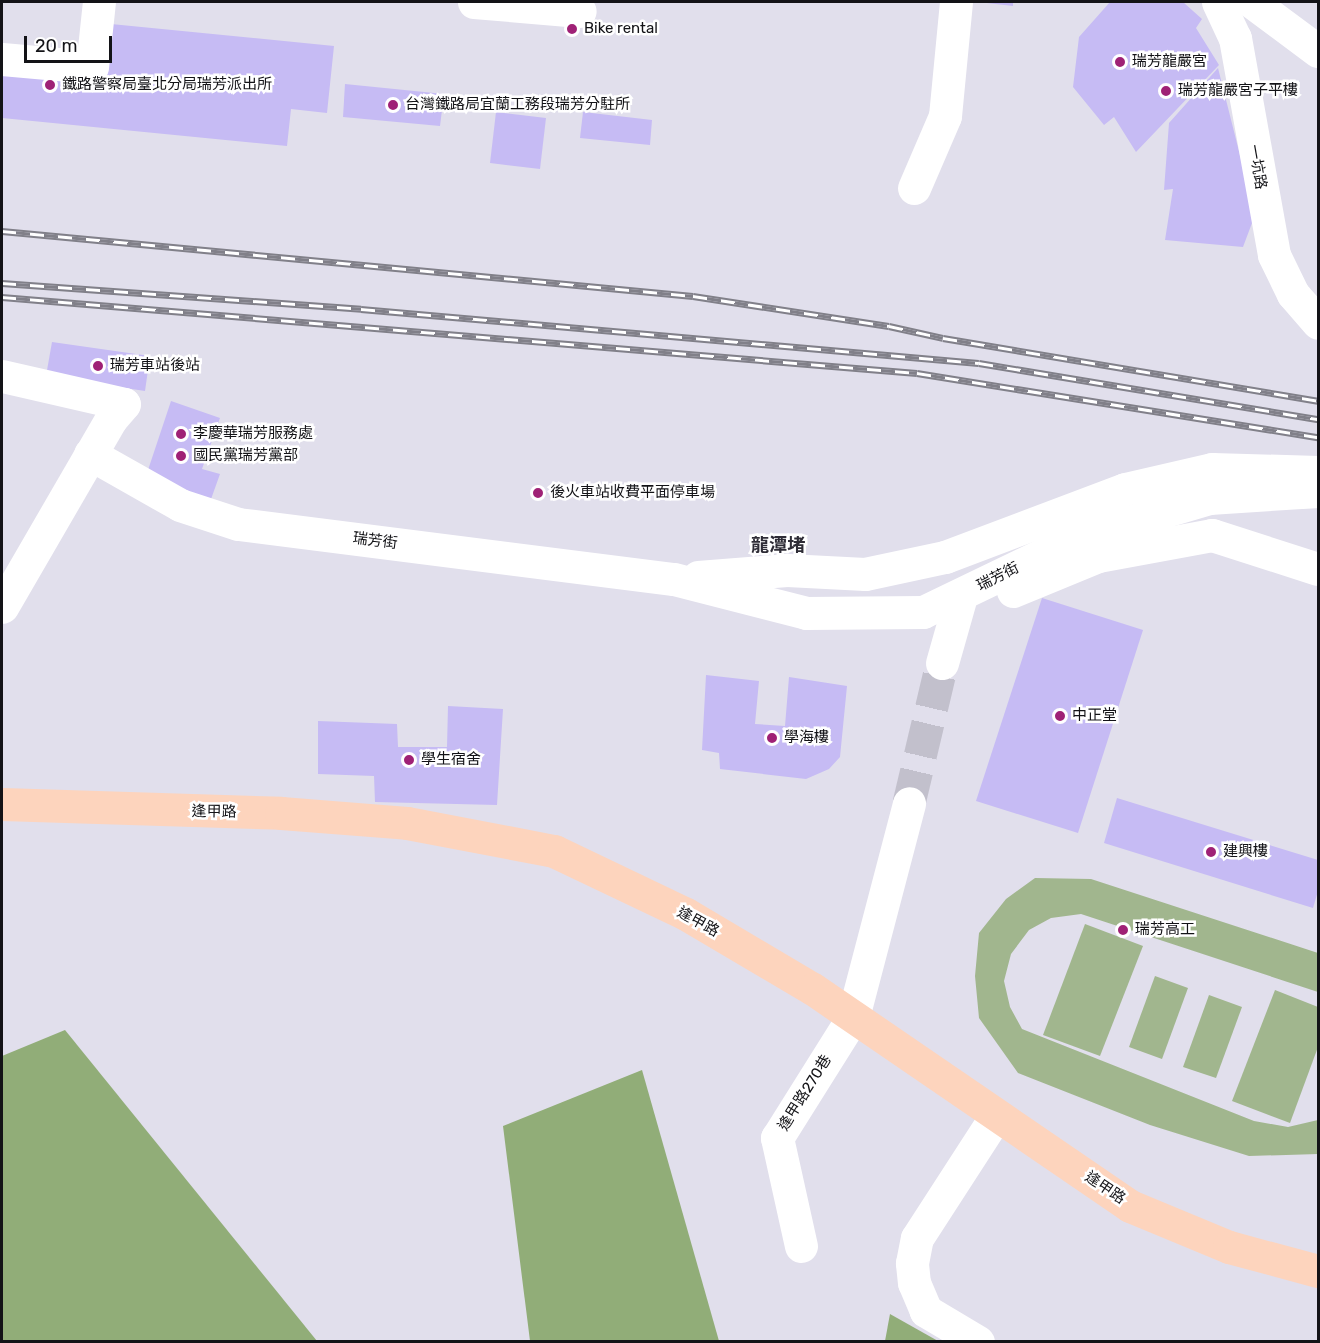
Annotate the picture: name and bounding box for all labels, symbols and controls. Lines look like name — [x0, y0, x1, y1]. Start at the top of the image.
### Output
place label: Bike rental — [584, 20, 658, 38]
marker: Bike rental — [565, 22, 579, 36]
scale bar — [27, 24, 116, 62]
text: 20 m — [35, 35, 77, 57]
place label: 瑞芳龍嚴宮 — [1132, 53, 1207, 71]
marker: 瑞芳龍嚴宮 — [1113, 55, 1127, 69]
place label: 鐵路警察局臺北分局瑞芳派出所 — [62, 76, 272, 94]
marker: 鐵路警察局臺北分局瑞芳派出所 — [43, 78, 57, 92]
place label: 瑞芳龍嚴宮子平樓 — [1178, 82, 1298, 100]
marker: 瑞芳龍嚴宮子平樓 — [1159, 84, 1173, 98]
place label: 台灣鐵路局宜蘭工務段瑞芳分駐所 — [405, 96, 630, 114]
marker: 台灣鐵路局宜蘭工務段瑞芳分駐所 — [386, 98, 400, 112]
street label: 一坑路 — [1244, 143, 1270, 191]
place label: 瑞芳車站後站 — [110, 357, 200, 375]
marker: 瑞芳車站後站 — [91, 359, 105, 373]
place label: 李慶華瑞芳服務處 — [193, 425, 313, 443]
marker: 李慶華瑞芳服務處 — [174, 427, 188, 441]
place label: 國民黨瑞芳黨部 — [193, 447, 298, 465]
marker: 國民黨瑞芳黨部 — [174, 449, 188, 463]
place label: 後火車站收費平面停車場 — [550, 484, 715, 502]
marker: 後火車站收費平面停車場 — [531, 486, 545, 500]
street label: 瑞芳街 — [352, 529, 398, 553]
district label: 龍潭堵 — [751, 534, 805, 556]
street label: 瑞芳街 — [974, 559, 1022, 595]
place label: 中正堂 — [1072, 707, 1117, 725]
marker: 中正堂 — [1053, 709, 1067, 723]
place label: 學海樓 — [784, 729, 829, 747]
marker: 學海樓 — [765, 731, 779, 745]
place label: 學生宿舍 — [421, 751, 481, 769]
marker: 學生宿舍 — [402, 753, 416, 767]
street label: 逢甲路 — [191, 803, 237, 821]
place label: 建興樓 — [1223, 843, 1268, 861]
marker: 建興樓 — [1204, 845, 1218, 859]
street label: 逢甲路 — [674, 903, 722, 941]
place label: 瑞芳高工 — [1135, 921, 1195, 939]
marker: 瑞芳高工 — [1116, 923, 1130, 937]
street label: 逢甲路270巷 — [775, 1052, 835, 1134]
street label: 逢甲路 — [1081, 1168, 1129, 1208]

